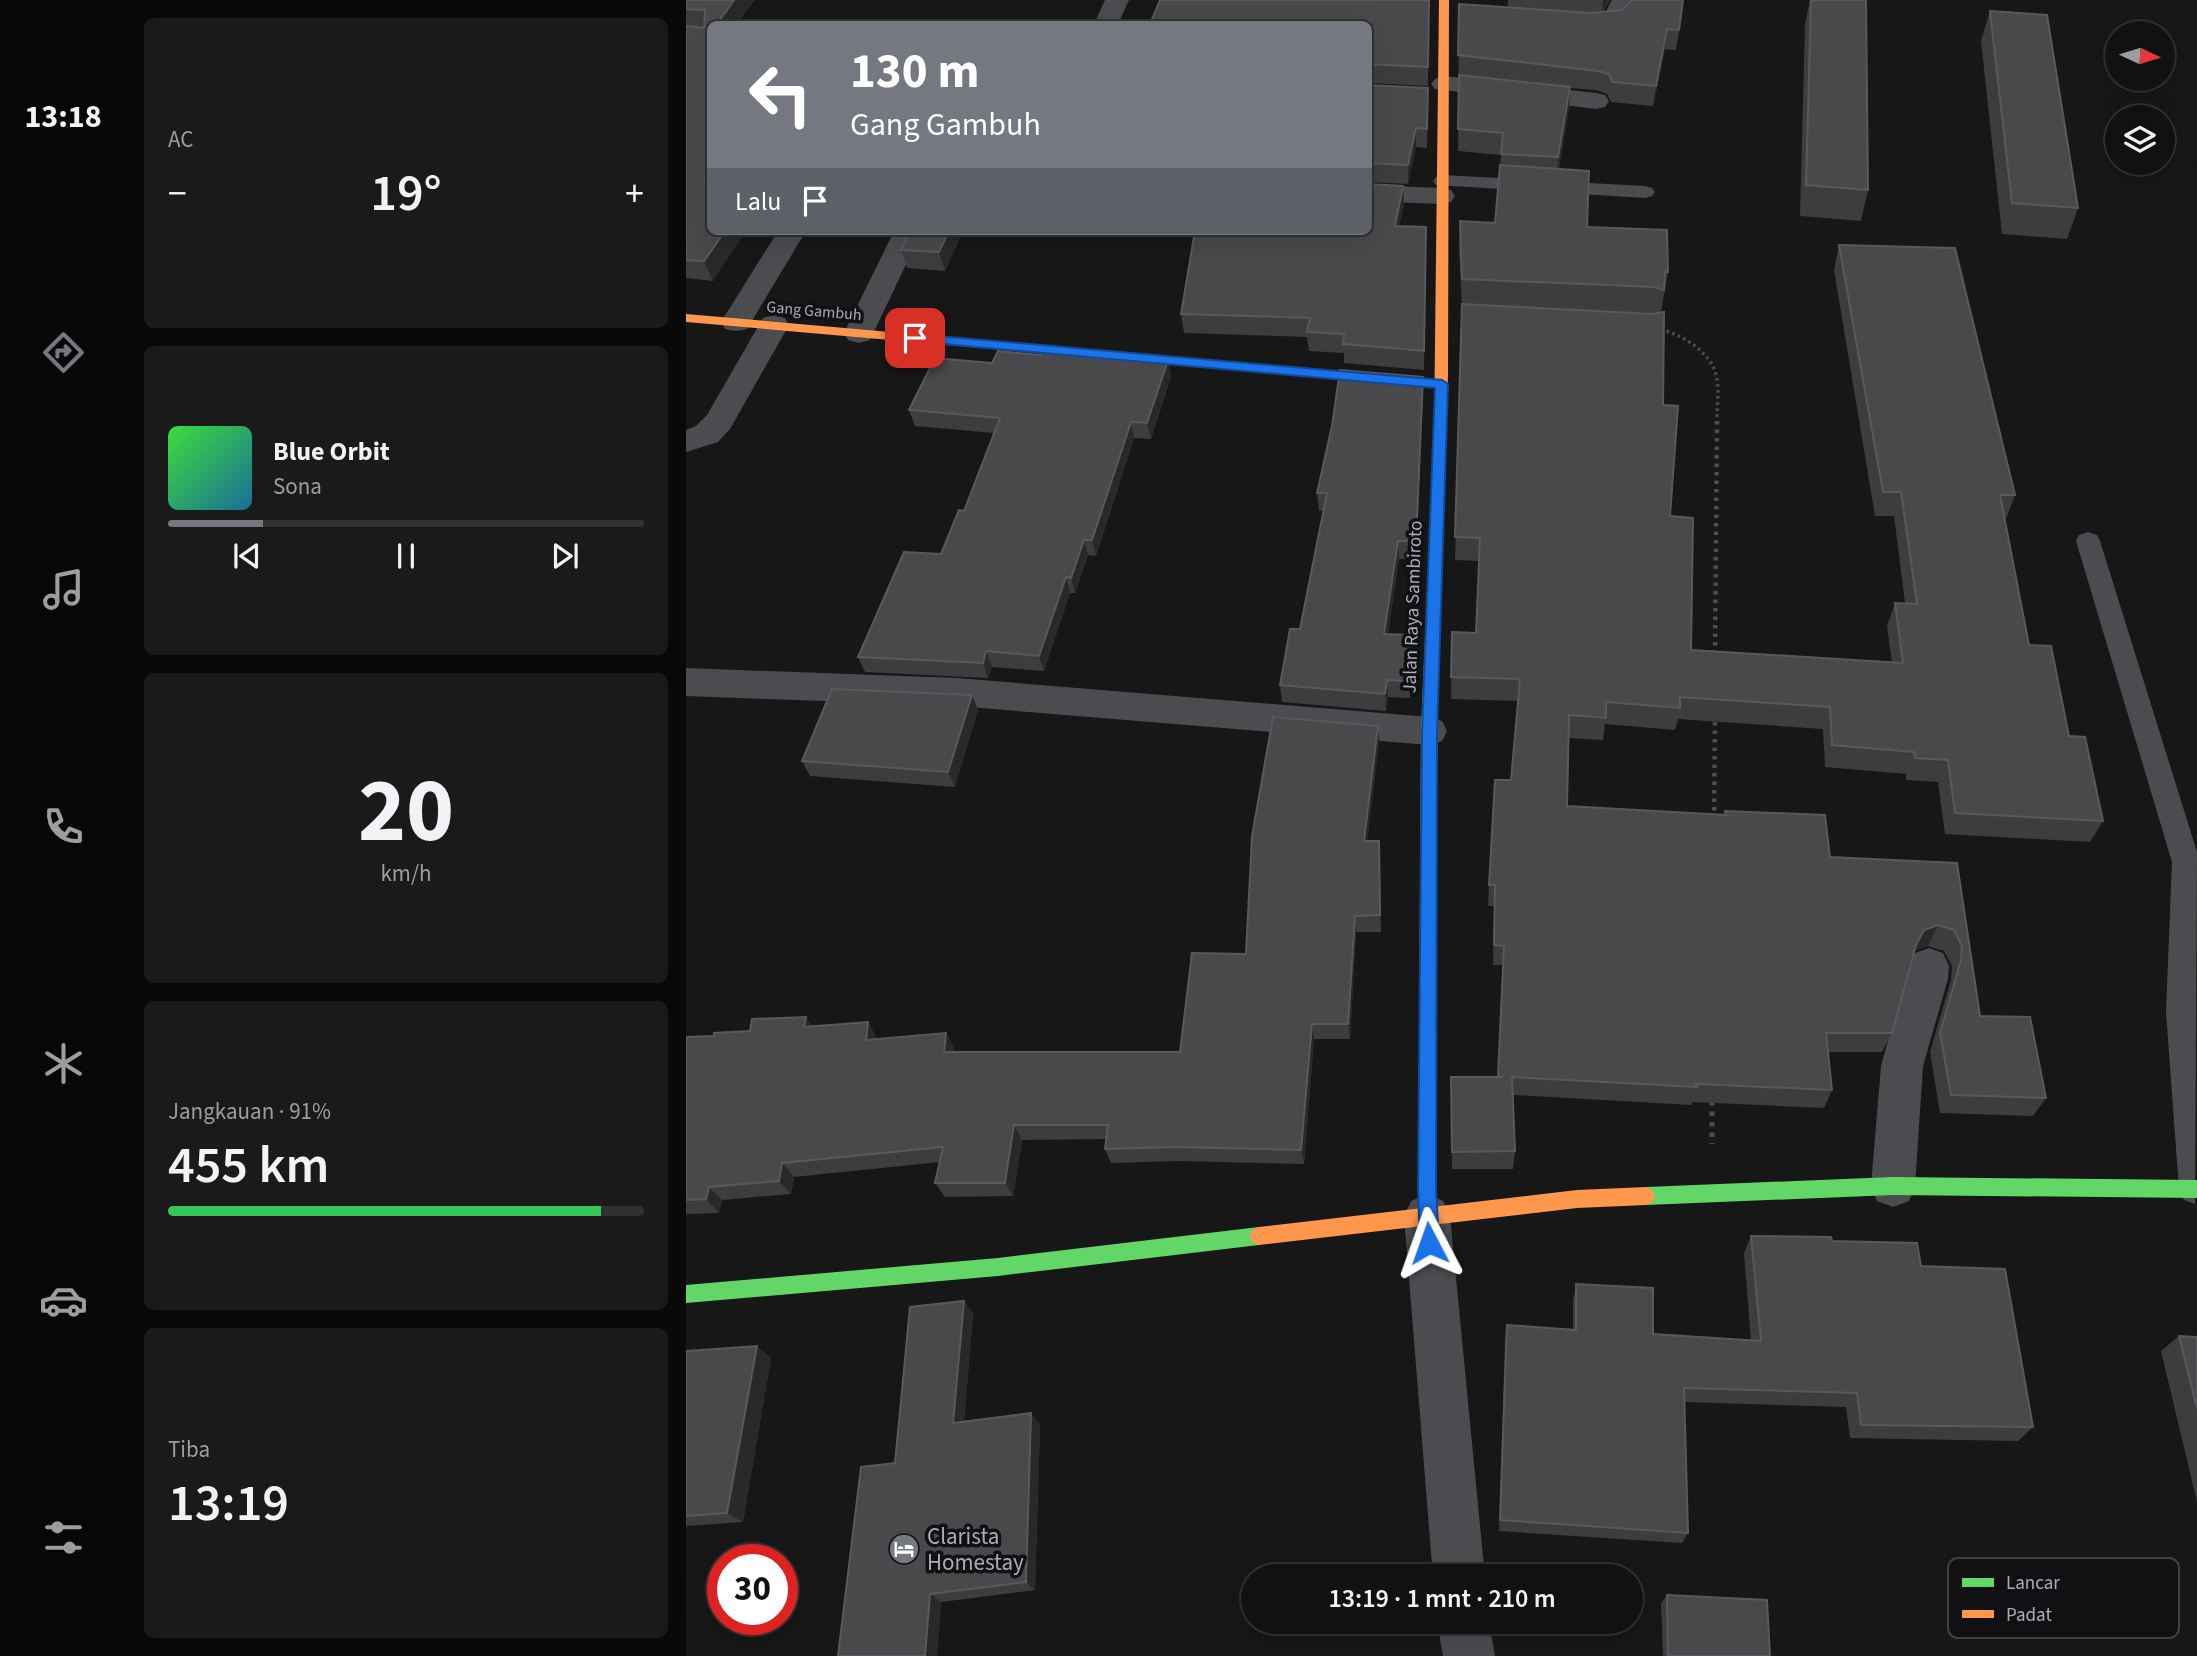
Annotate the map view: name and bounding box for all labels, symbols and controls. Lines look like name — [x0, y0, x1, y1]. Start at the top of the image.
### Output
north arrow — [2105, 21, 2175, 91]
map controls — [2105, 21, 2175, 175]
text: 130 m — [850, 37, 979, 107]
icon: left — [735, 49, 826, 140]
text: 13:18 — [24, 94, 102, 140]
text: Gang Gambuh — [850, 102, 1041, 148]
button: layers — [2105, 105, 2175, 175]
text: AC — [168, 123, 193, 156]
text: 19° — [370, 157, 442, 231]
text: − — [168, 167, 187, 221]
text: + — [625, 167, 644, 221]
icon: arrive — [796, 182, 834, 220]
text: Lalu — [735, 183, 782, 220]
street label: Gang Gambuh — [766, 296, 862, 326]
pin — [885, 308, 945, 368]
icon: arrive — [896, 319, 934, 357]
icon: directions — [39, 328, 88, 377]
text: Blue Orbit — [273, 433, 390, 470]
text: Sona — [273, 470, 322, 503]
street label: Jalan Raya Sambiroto — [1396, 520, 1430, 694]
icon: previous — [228, 537, 266, 575]
icon: pause — [387, 537, 425, 575]
icon: next — [546, 537, 584, 575]
icon: music — [39, 565, 88, 614]
text: 20 — [358, 747, 454, 876]
icon: phone — [39, 802, 88, 851]
text: km/h — [380, 857, 432, 890]
icon: climate — [39, 1039, 88, 1088]
text: Jangkauan · 91% — [168, 1095, 331, 1128]
text: 455 km — [168, 1129, 329, 1203]
position arrow — [1392, 1206, 1466, 1280]
icon: car — [39, 1276, 88, 1325]
text: Tiba — [168, 1433, 210, 1466]
text: 13:19 — [168, 1467, 289, 1541]
icon: filters — [39, 1513, 88, 1562]
place label: Clarista Homestay — [927, 1520, 1024, 1579]
hotel icon: Clarista Homestay — [887, 1532, 921, 1566]
speed limit sign: 30 — [707, 1544, 798, 1635]
legend — [1948, 1558, 2179, 1638]
text: Lancar — [2006, 1570, 2060, 1597]
text: 13:19 · 1 mnt · 210 m — [1328, 1580, 1556, 1617]
text: Padat — [2006, 1602, 2052, 1629]

